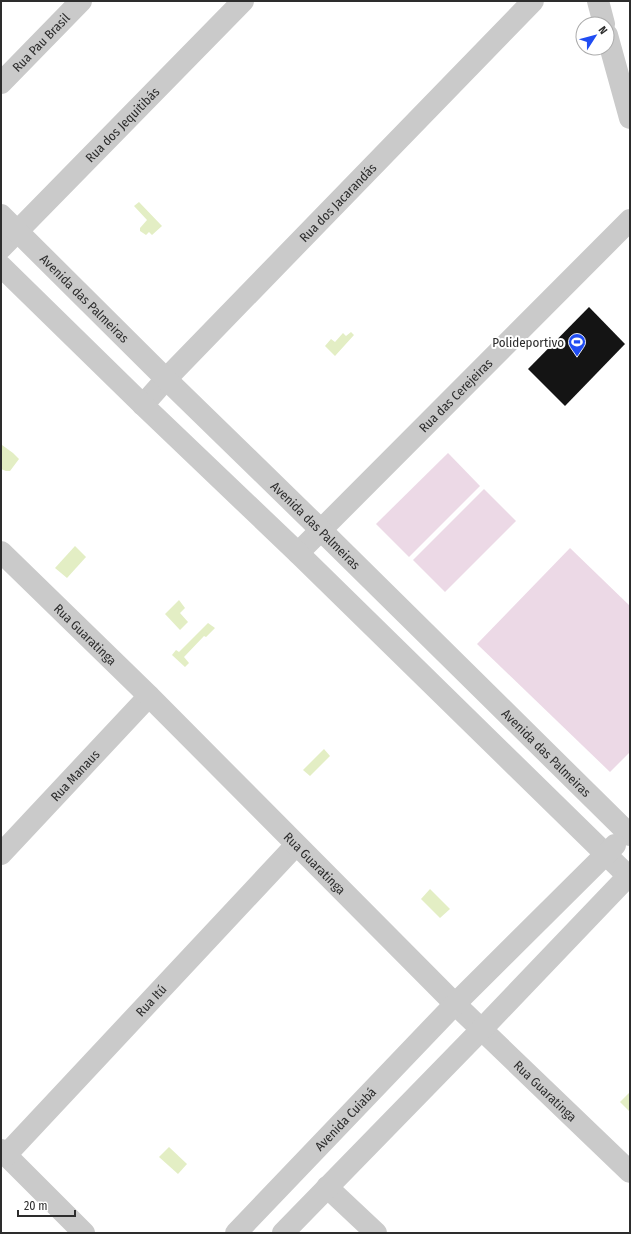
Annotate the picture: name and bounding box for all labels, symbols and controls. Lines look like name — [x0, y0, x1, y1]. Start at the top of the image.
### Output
street label: Rua Pau Brasil — [9, 10, 73, 75]
north arrow — [575, 16, 615, 56]
text: N — [595, 24, 610, 37]
street label: Rua dos Jequitibás — [82, 84, 163, 165]
street label: Rua dos Jacarandás — [296, 160, 380, 245]
street label: Avenida das Palmeiras — [37, 251, 132, 346]
sports icon: Polideportivo — [567, 332, 587, 357]
place label: Polideportivo — [492, 335, 564, 350]
street label: Rua das Cerejeiras — [416, 355, 496, 435]
street label: Avenida das Palmeiras — [268, 479, 364, 573]
street label: Rua Guaratinga — [51, 601, 120, 668]
street label: Avenida das Palmeiras — [499, 706, 594, 800]
street label: Rua Manaus — [48, 747, 103, 804]
street label: Rua Guaratinga — [281, 829, 349, 897]
street label: Rua Itú — [133, 982, 170, 1019]
street label: Rua Guaratinga — [511, 1058, 580, 1125]
street label: Avenida Cuiabá — [312, 1084, 379, 1154]
scale bar — [18, 1192, 75, 1218]
text: 20 m — [24, 1199, 48, 1213]

